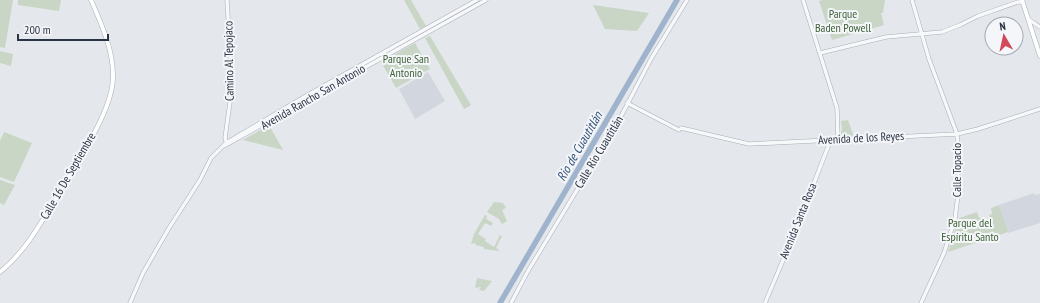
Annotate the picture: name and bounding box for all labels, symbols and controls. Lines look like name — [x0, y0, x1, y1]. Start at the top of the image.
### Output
park label: Parque Baden Powell — [815, 6, 871, 35]
scale bar — [18, 16, 108, 42]
north arrow — [984, 16, 1024, 56]
text: N — [998, 19, 1007, 34]
street label: Camino Al Tepojaco — [220, 21, 237, 101]
text: 200 m — [24, 22, 51, 37]
park label: Parque San Antonio — [383, 51, 429, 80]
street label: Avenida Rancho San Antonio — [258, 61, 368, 133]
water label: Rio de Cuautitlán — [553, 107, 607, 184]
street label: Calle Río Cuautitlán — [571, 113, 626, 191]
street label: Avenida de los Reyes — [818, 128, 904, 147]
street label: Calle 16 De Septiembre — [37, 130, 99, 222]
street label: Calle Topacio — [949, 143, 964, 197]
street label: Avenida Santa Rosa — [776, 180, 820, 261]
park label: Parque del Espíritu Santo — [941, 215, 999, 244]

